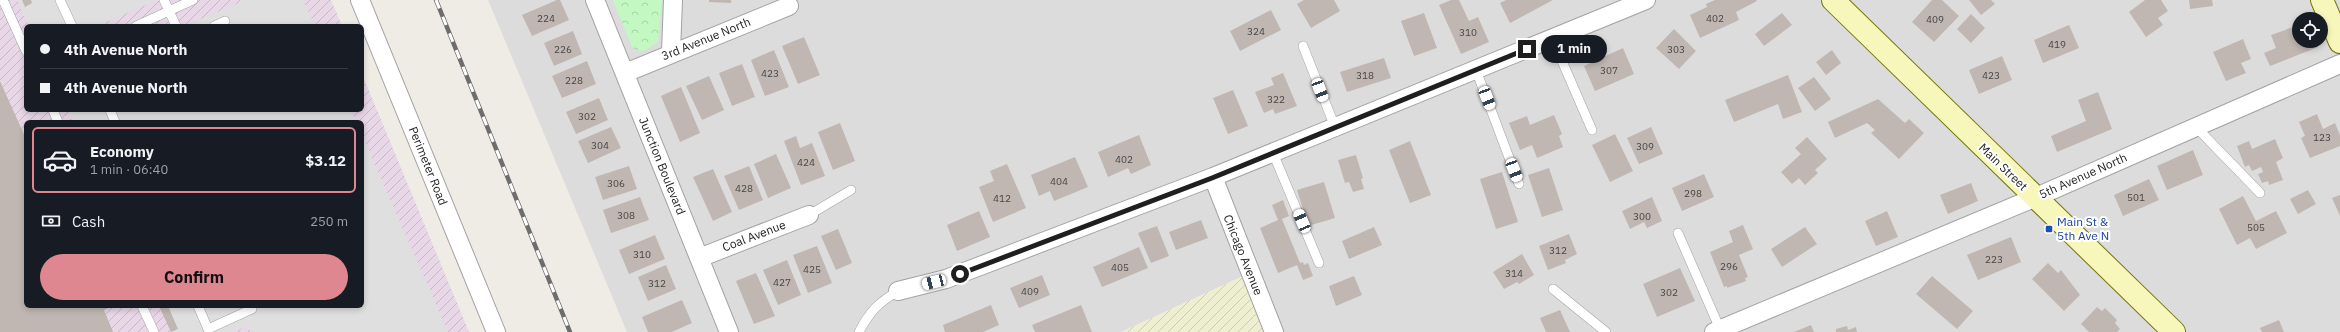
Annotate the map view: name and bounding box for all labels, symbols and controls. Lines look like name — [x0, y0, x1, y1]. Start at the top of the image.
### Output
house number: 224 — [537, 12, 555, 25]
house number: 402 — [1706, 12, 1724, 25]
map controls — [2292, 12, 2328, 48]
button: locate — [2292, 12, 2328, 48]
house number: 409 — [1926, 13, 1944, 26]
street label: 3rd Avenue North — [659, 14, 753, 63]
house number: 324 — [1247, 25, 1265, 38]
house number: 310 — [1459, 26, 1477, 39]
callout: 1 min — [1541, 35, 1607, 63]
house number: 419 — [2048, 38, 2066, 51]
text: 4th Avenue North — [64, 40, 187, 59]
route end — [1518, 40, 1536, 58]
text: 1 min — [1557, 40, 1591, 57]
house number: 226 — [554, 43, 572, 56]
house number: 303 — [1667, 43, 1685, 56]
house number: 307 — [1600, 64, 1618, 77]
house number: 423 — [761, 67, 779, 80]
house number: 318 — [1356, 69, 1374, 82]
house number: 423 — [1982, 69, 2000, 82]
house number: 228 — [565, 74, 583, 87]
car — [1310, 77, 1330, 103]
text: 4th Avenue North — [64, 78, 187, 97]
car — [1477, 85, 1497, 111]
house number: 322 — [1267, 93, 1285, 106]
house number: 302 — [578, 110, 596, 123]
street label: Junction Boulevard — [636, 115, 689, 217]
street label: Perimeter Road — [406, 124, 451, 207]
house number: 123 — [2313, 131, 2331, 144]
house number: 304 — [591, 139, 609, 152]
house number: 309 — [1636, 140, 1654, 153]
street label: Main Street — [1976, 140, 2031, 193]
icon: car — [42, 142, 78, 178]
text: Economy — [90, 142, 154, 161]
street label: 5th Avenue North — [2037, 149, 2129, 202]
text: $3.12 — [305, 151, 346, 170]
house number: 402 — [1115, 153, 1133, 166]
house number: 424 — [797, 156, 815, 169]
car — [1504, 157, 1524, 183]
text: 1 min · 06:40 — [90, 161, 168, 178]
house number: 404 — [1050, 175, 1068, 188]
house number: 306 — [607, 177, 625, 190]
house number: 428 — [735, 182, 753, 195]
house number: 298 — [1684, 187, 1702, 200]
house number: 501 — [2127, 191, 2145, 204]
house number: 412 — [993, 192, 1011, 205]
car — [1292, 208, 1312, 234]
house number: 308 — [617, 209, 635, 222]
icon: cash — [40, 210, 62, 232]
house number: 300 — [1633, 210, 1651, 223]
text: Cash — [72, 212, 105, 231]
street label: Chicago Avenue — [1220, 212, 1267, 298]
text: 250 m — [310, 213, 348, 230]
place label: Main St & 5th Ave N — [2057, 214, 2109, 243]
street label: Coal Avenue — [720, 216, 788, 254]
house number: 505 — [2247, 221, 2265, 234]
marker: Main St & 5th Ave N — [2044, 224, 2054, 234]
house number: 312 — [1549, 244, 1567, 257]
house number: 310 — [633, 248, 651, 261]
house number: 223 — [1985, 253, 2003, 266]
button: Confirm — [40, 254, 348, 300]
house number: 296 — [1720, 260, 1738, 273]
house number: 405 — [1111, 261, 1129, 274]
house number: 425 — [803, 263, 821, 276]
route start — [951, 265, 969, 283]
house number: 314 — [1505, 267, 1523, 280]
car — [921, 273, 947, 291]
house number: 427 — [773, 276, 791, 289]
house number: 312 — [648, 277, 666, 290]
house number: 409 — [1021, 285, 1039, 298]
house number: 302 — [1660, 286, 1678, 299]

